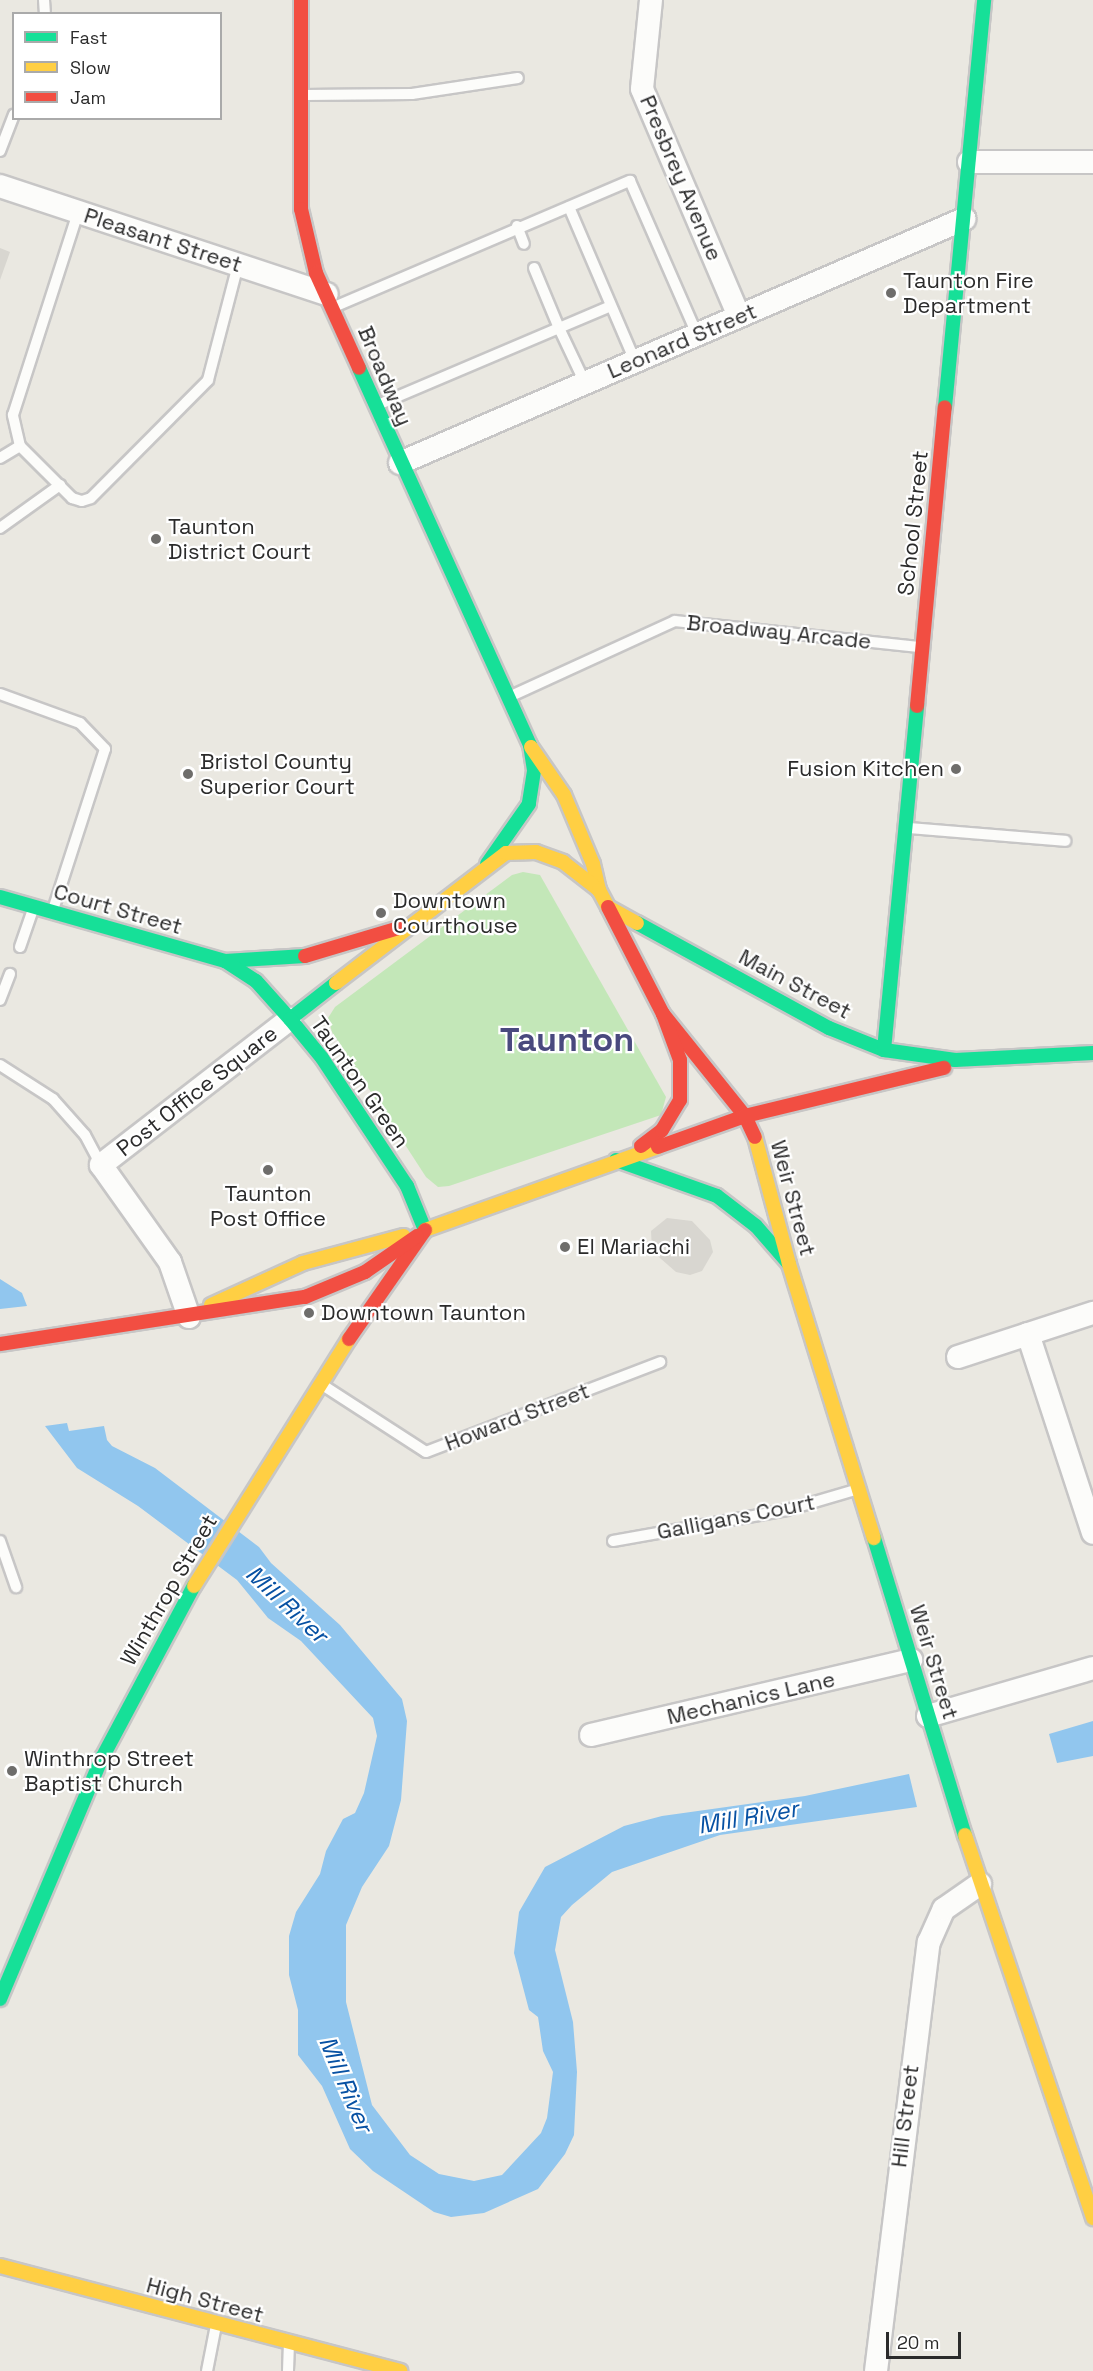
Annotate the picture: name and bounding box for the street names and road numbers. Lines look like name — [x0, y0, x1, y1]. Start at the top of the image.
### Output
street label: Presbrey Avenue — [634, 91, 728, 265]
street label: Pleasant Street — [81, 202, 245, 278]
street label: Leonard Street — [603, 298, 761, 384]
street label: Broadway — [352, 322, 418, 430]
street label: School Street — [892, 449, 934, 597]
street label: Broadway Arcade — [685, 609, 873, 655]
street label: Court Street — [51, 878, 185, 940]
street label: Main Street — [734, 943, 856, 1025]
street label: Taunton Green — [305, 1011, 415, 1153]
street label: Post Office Square — [111, 1020, 283, 1162]
street label: Weir Street — [765, 1137, 821, 1259]
street label: Howard Street — [441, 1377, 593, 1457]
street label: Galligans Court — [655, 1489, 817, 1545]
street label: Winthrop Street — [115, 1510, 223, 1670]
street label: Weir Street — [904, 1601, 964, 1723]
street label: Mechanics Lane — [664, 1666, 838, 1730]
street label: Hill Street — [886, 2063, 924, 2169]
street label: High Street — [143, 2272, 267, 2328]

